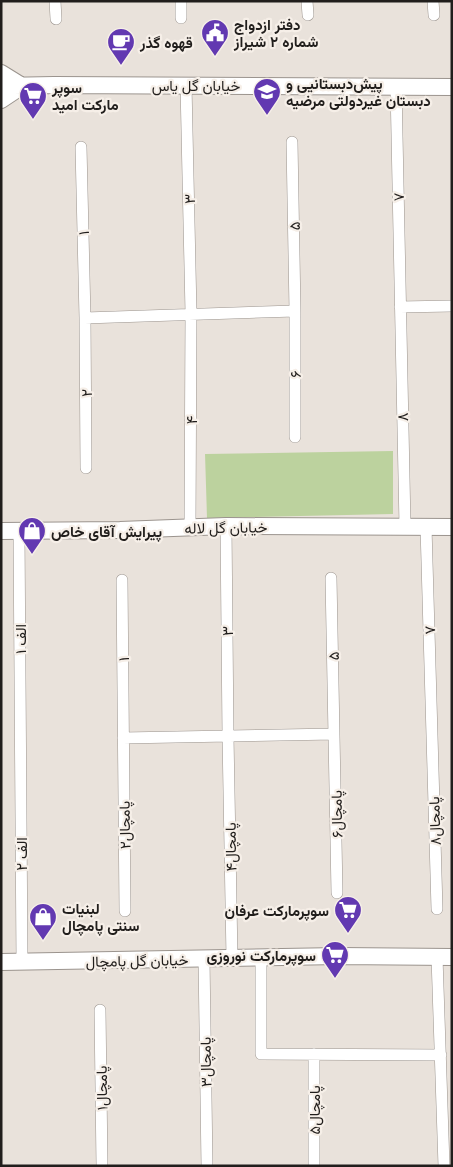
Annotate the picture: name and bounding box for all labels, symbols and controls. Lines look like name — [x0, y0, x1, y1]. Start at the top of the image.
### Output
place label: دفتر ازدواج شماره ۲ شیراز — [233, 14, 318, 51]
public building icon: دفتر ازدواج شماره ۲ شیراز — [200, 18, 230, 57]
cafe icon: قهوه گذر — [106, 27, 136, 66]
place label: قهوه گذر — [139, 32, 193, 52]
place label: پیش‌دبستانیی و دبستان غیردولتی مرضیه — [286, 73, 431, 110]
street label: خیابان گل یاس — [152, 75, 240, 96]
place label: سوپر مارکت امید — [51, 77, 119, 114]
school or university icon: پیش‌دبستانیی و دبستان غیردولتی مرضیه — [252, 77, 282, 116]
supermarket icon: سوپر مارکت امید — [18, 81, 48, 120]
street label: ۷ — [388, 192, 408, 202]
street label: ۳ — [179, 194, 199, 204]
street label: ۵ — [284, 221, 304, 231]
street label: ۱ — [73, 231, 93, 235]
street label: ۶ — [285, 370, 305, 378]
street label: ۲ — [76, 389, 96, 397]
street label: ۸ — [392, 412, 412, 422]
street label: ۴ — [181, 415, 201, 424]
shop icon: پیرایش آقای خاص — [17, 516, 47, 555]
street label: خیابان گل لاله — [184, 516, 268, 538]
place label: پیرایش آقای خاص — [51, 521, 162, 542]
street label: ۱ الف — [10, 624, 30, 654]
street label: ۷ — [419, 625, 439, 635]
street label: ۳ — [217, 626, 237, 636]
street label: ۵ — [323, 651, 343, 661]
street label: ۱ — [113, 657, 133, 661]
street label: پامچال۶ — [326, 790, 347, 838]
street label: پامچال۸ — [423, 796, 446, 846]
street label: پامچال۲ — [114, 801, 135, 849]
street label: پامچال۴ — [220, 822, 241, 872]
street label: ۲ الف — [11, 837, 31, 871]
supermarket icon: سوپرمارکت عرفان — [333, 895, 363, 934]
place label: لبنیات سنتی پامچال — [62, 898, 140, 936]
place label: سوپرمارکت عرفان — [225, 900, 329, 921]
shop icon: لبنیات سنتی پامچال — [28, 902, 58, 941]
supermarket icon: سوپرمارکت نوروزی — [320, 940, 350, 979]
place label: سوپرمارکت نوروزی — [206, 945, 316, 966]
street label: خیابان گل پامچال — [85, 949, 189, 972]
street label: پامچال۳ — [195, 1037, 216, 1087]
street label: پامچال۱ — [91, 1065, 112, 1111]
street label: پامچال۵ — [304, 1085, 325, 1135]

